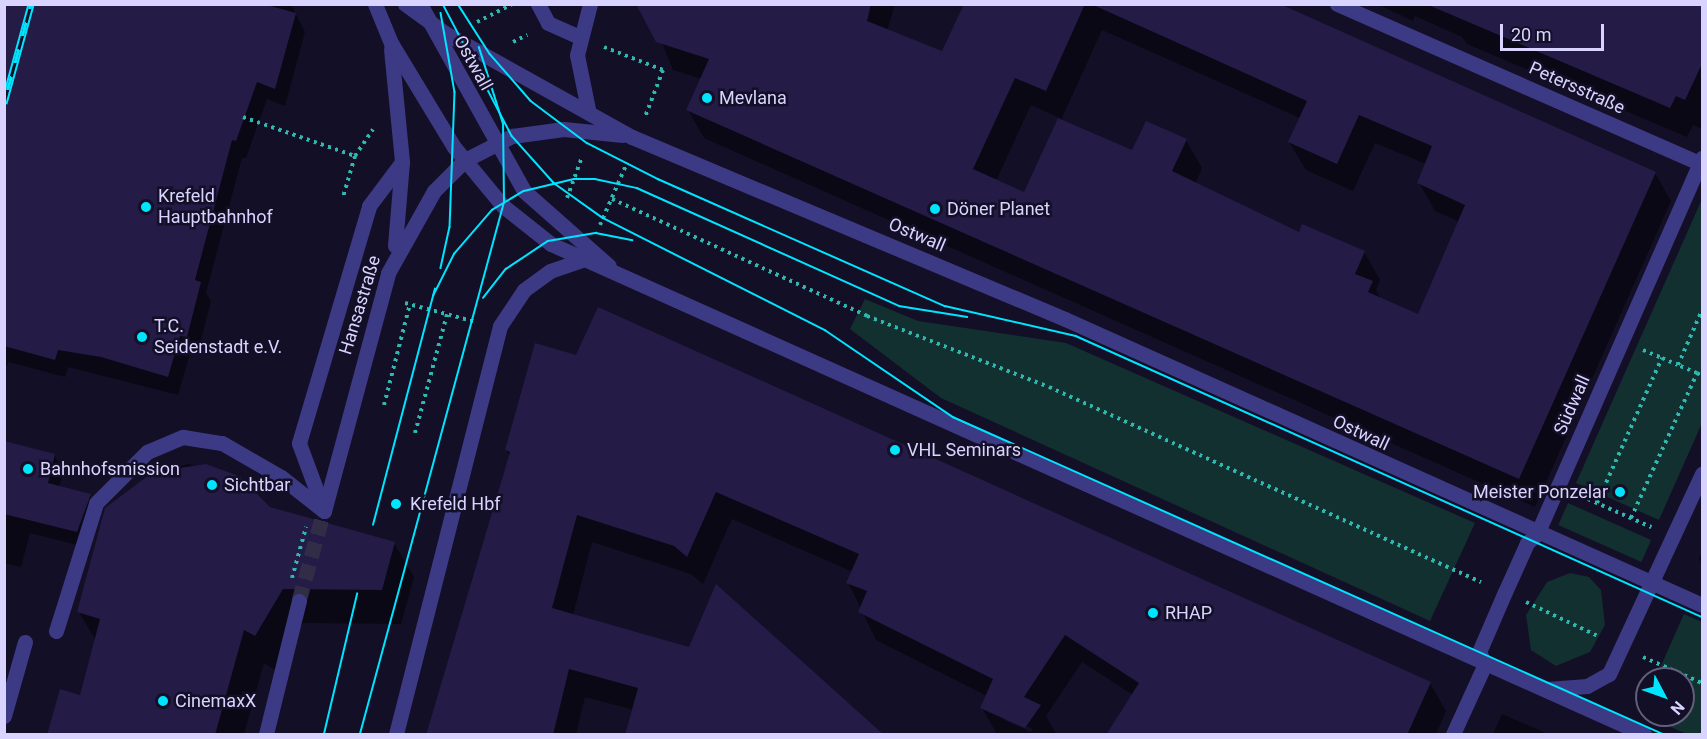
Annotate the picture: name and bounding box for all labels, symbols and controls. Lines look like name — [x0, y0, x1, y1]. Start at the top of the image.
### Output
scale bar — [1503, 12, 1606, 50]
text: 20 m — [1511, 24, 1551, 45]
street label: Ostwall — [449, 32, 497, 94]
street label: Petersstraße — [1526, 57, 1628, 119]
place label: Mevlana — [719, 87, 787, 109]
marker: Mevlana — [700, 91, 714, 105]
place label: Krefeld Hauptbahnhof — [158, 186, 273, 228]
place label: Döner Planet — [947, 198, 1050, 220]
marker: Krefeld Hauptbahnhof — [139, 200, 153, 214]
marker: Döner Planet — [928, 202, 942, 216]
street label: Ostwall — [885, 213, 949, 257]
street label: Hansastraße — [335, 253, 385, 357]
place label: T.C. Seidenstadt e.V. — [154, 316, 282, 358]
marker: T.C. Seidenstadt e.V. — [135, 330, 149, 344]
street label: Südwall — [1549, 372, 1595, 438]
street label: Ostwall — [1329, 411, 1393, 455]
place label: VHL Seminars — [907, 439, 1021, 461]
marker: VHL Seminars — [888, 443, 902, 457]
place label: Bahnhofsmission — [40, 458, 180, 480]
marker: Bahnhofsmission — [21, 462, 35, 476]
place label: Sichtbar — [224, 474, 290, 496]
marker: Sichtbar — [205, 478, 219, 492]
place label: Meister Ponzelar — [1473, 481, 1608, 503]
marker: Meister Ponzelar — [1613, 485, 1627, 499]
place label: Krefeld Hbf — [410, 493, 501, 515]
marker: Krefeld Hbf — [387, 495, 405, 513]
place label: RHAP — [1165, 602, 1212, 624]
marker: RHAP — [1146, 606, 1160, 620]
north arrow — [1635, 667, 1695, 727]
place label: CinemaxX — [175, 690, 256, 712]
marker: CinemaxX — [156, 694, 170, 708]
text: N — [1667, 697, 1688, 718]

